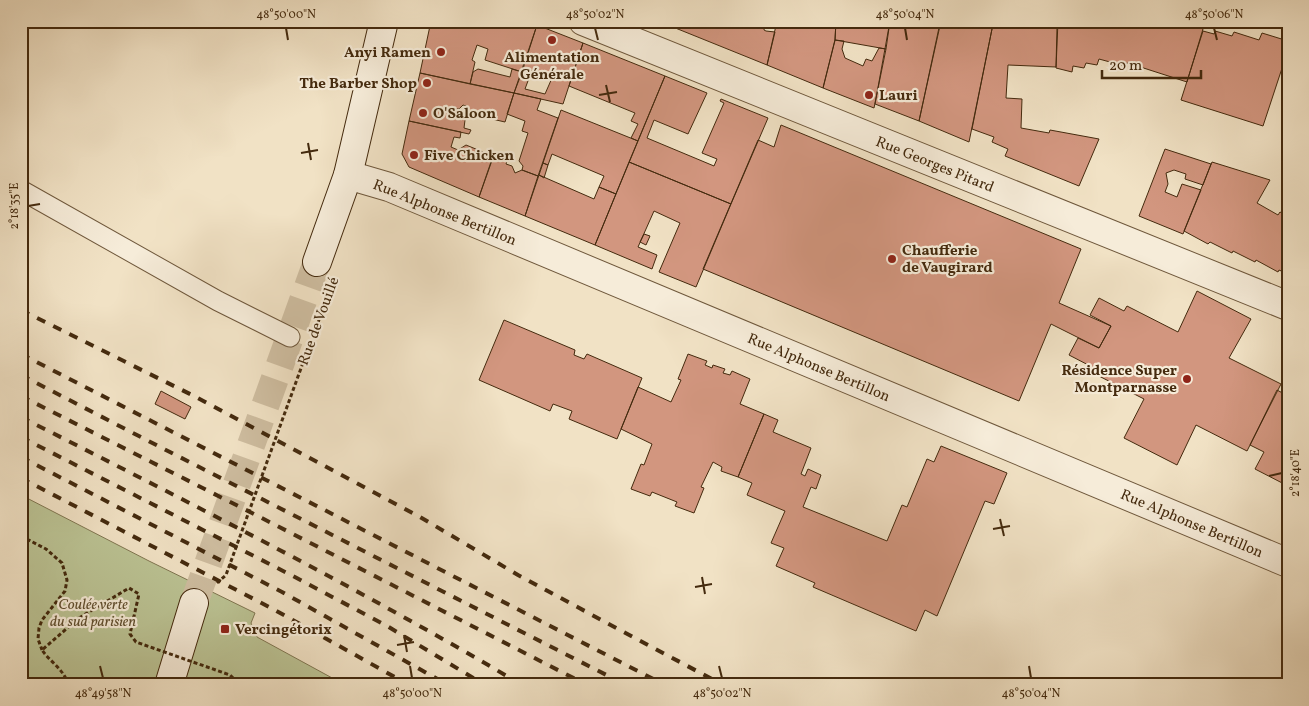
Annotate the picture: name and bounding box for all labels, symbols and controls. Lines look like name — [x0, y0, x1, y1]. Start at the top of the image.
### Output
text: 48°50'00"N — [256, 7, 316, 23]
text: 48°50'02"N — [566, 7, 624, 23]
text: 48°50'04"N — [876, 7, 935, 23]
text: 48°50'06"N — [1185, 7, 1243, 23]
marker: Alimentation Générale — [546, 34, 558, 46]
place label: Anyi Ramen — [344, 43, 431, 64]
marker: Anyi Ramen — [435, 46, 447, 58]
place label: Alimentation Générale — [504, 48, 600, 86]
scale bar — [1102, 48, 1200, 80]
text: 20 m — [1109, 56, 1142, 77]
place label: The Barber Shop — [299, 74, 417, 95]
marker: The Barber Shop — [421, 77, 433, 89]
place label: Lauri — [879, 86, 918, 107]
marker: Lauri — [863, 89, 875, 101]
place label: O'Saloon — [433, 104, 496, 125]
marker: O'Saloon — [417, 107, 429, 119]
street label: Rue Georges Pitard — [872, 132, 997, 199]
place label: Five Chicken — [424, 146, 514, 167]
marker: Five Chicken — [408, 149, 420, 161]
street label: Rue Alphonse Bertillon — [370, 175, 519, 252]
text: 2°18'35"E — [7, 182, 23, 230]
place label: Chaufferie de Vaugirard — [902, 241, 993, 279]
marker: Chaufferie de Vaugirard — [886, 253, 898, 265]
street label: Rue de Vouillé — [294, 274, 345, 369]
street label: Rue Alphonse Bertillon — [744, 329, 893, 408]
place label: Résidence Super Montparnasse — [1061, 361, 1177, 399]
marker: Résidence Super Montparnasse — [1181, 373, 1193, 385]
text: 2°18'40"E — [1288, 449, 1304, 497]
street label: Rue Alphonse Bertillon — [1117, 485, 1266, 564]
park label: Coulée verte du sud parisien — [50, 595, 136, 633]
place label: Vercingétorix — [235, 620, 332, 641]
marker: Vercingétorix — [219, 623, 231, 635]
text: 48°49'58"N — [75, 686, 131, 702]
text: 48°50'00"N — [382, 686, 442, 702]
text: 48°50'02"N — [693, 686, 751, 702]
text: 48°50'04"N — [1002, 686, 1061, 702]

